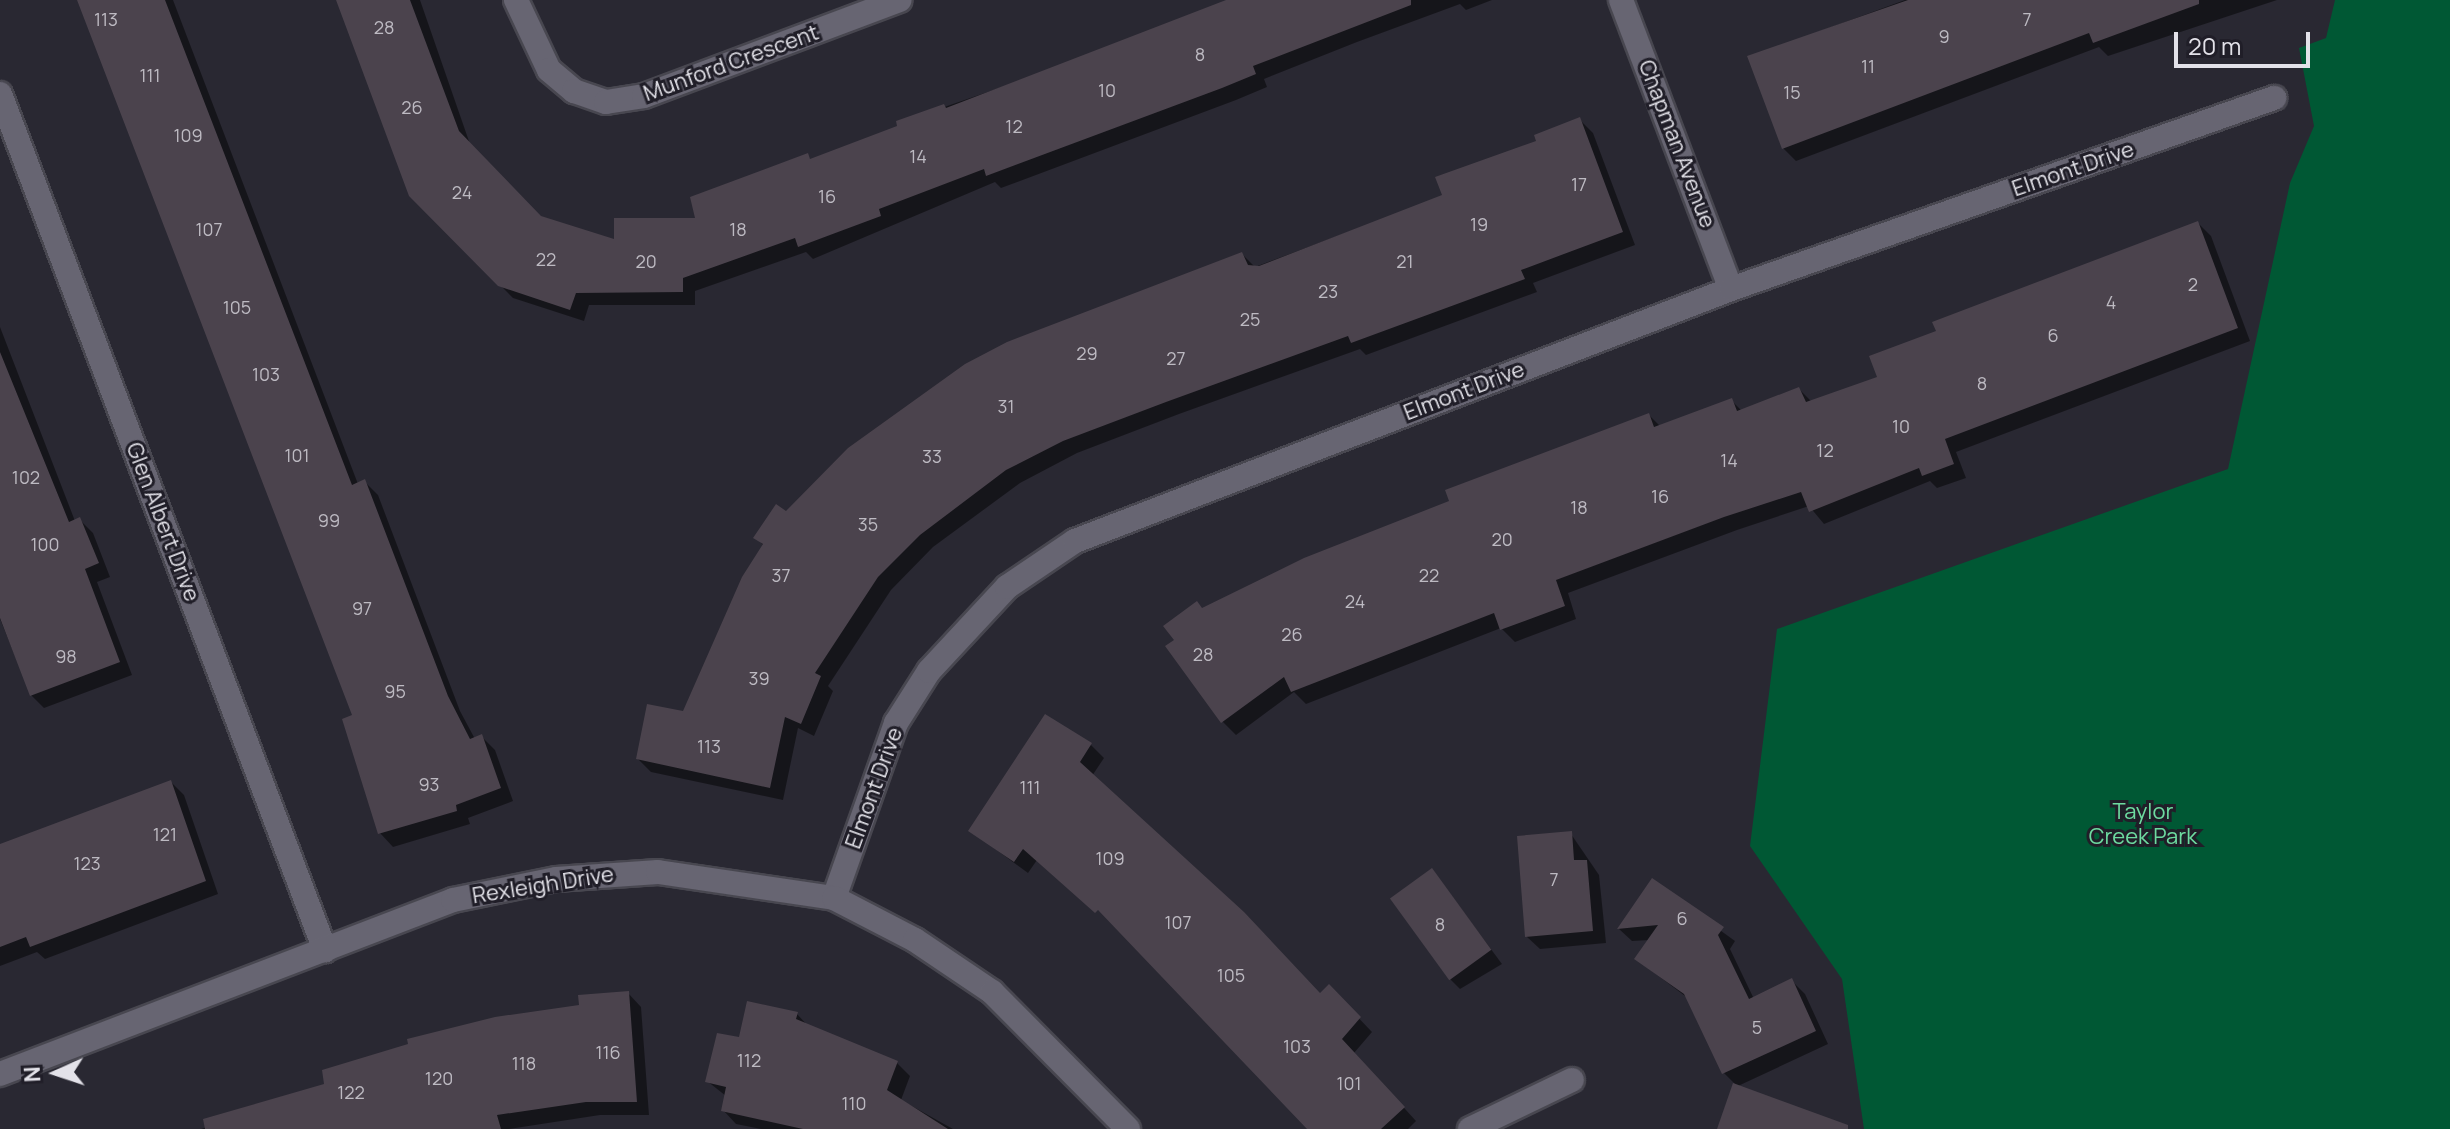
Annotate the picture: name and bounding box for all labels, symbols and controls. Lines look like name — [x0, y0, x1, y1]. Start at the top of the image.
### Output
house number: 113 — [94, 8, 118, 30]
house number: 7 — [2022, 8, 2032, 30]
house number: 28 — [374, 16, 394, 38]
scale bar — [2178, 16, 2314, 66]
street label: Munford Crescent — [640, 19, 822, 107]
house number: 9 — [1938, 25, 1950, 47]
text: 20 m — [2188, 29, 2241, 62]
house number: 8 — [1195, 43, 1205, 65]
house number: 11 — [1861, 55, 1875, 77]
street label: Chapman Avenue — [1633, 56, 1721, 232]
house number: 111 — [139, 64, 161, 86]
house number: 10 — [1098, 79, 1116, 101]
house number: 15 — [1783, 81, 1801, 103]
house number: 26 — [401, 96, 423, 118]
house number: 12 — [1005, 115, 1023, 137]
house number: 109 — [173, 124, 203, 146]
street label: Elmont Drive — [2009, 136, 2137, 202]
house number: 14 — [909, 145, 927, 167]
house number: 17 — [1571, 173, 1587, 195]
house number: 24 — [452, 181, 472, 203]
house number: 16 — [818, 185, 836, 207]
house number: 19 — [1470, 213, 1488, 235]
house number: 107 — [195, 218, 223, 240]
house number: 18 — [729, 218, 747, 240]
house number: 22 — [536, 248, 556, 270]
house number: 20 — [635, 250, 657, 272]
house number: 21 — [1396, 250, 1414, 272]
house number: 2 — [2188, 273, 2198, 295]
house number: 23 — [1318, 280, 1338, 302]
house number: 4 — [2106, 291, 2116, 313]
house number: 105 — [223, 296, 251, 318]
house number: 25 — [1240, 308, 1260, 330]
house number: 6 — [2047, 324, 2059, 346]
house number: 29 — [1076, 342, 1098, 364]
house number: 27 — [1166, 347, 1186, 369]
street label: Elmont Drive — [1400, 356, 1528, 426]
house number: 103 — [252, 363, 280, 385]
house number: 8 — [1977, 372, 1987, 394]
house number: 31 — [998, 395, 1014, 417]
house number: 10 — [1892, 415, 1910, 437]
street label: Glen Albert Drive — [121, 439, 205, 605]
house number: 12 — [1816, 439, 1834, 461]
house number: 101 — [284, 444, 310, 466]
house number: 33 — [922, 445, 942, 467]
house number: 14 — [1720, 449, 1738, 471]
house number: 102 — [12, 466, 40, 488]
house number: 16 — [1651, 485, 1669, 507]
house number: 18 — [1570, 496, 1588, 518]
house number: 99 — [318, 509, 340, 531]
house number: 35 — [858, 513, 878, 535]
house number: 20 — [1491, 528, 1513, 550]
house number: 100 — [31, 533, 59, 555]
house number: 37 — [772, 564, 790, 586]
house number: 22 — [1419, 564, 1439, 586]
house number: 24 — [1345, 590, 1365, 612]
house number: 97 — [352, 597, 372, 619]
house number: 26 — [1281, 623, 1303, 645]
house number: 28 — [1193, 643, 1213, 665]
house number: 98 — [55, 645, 77, 667]
house number: 39 — [748, 667, 770, 689]
house number: 95 — [384, 680, 406, 702]
street label: Elmont Drive — [840, 724, 908, 852]
house number: 113 — [697, 735, 721, 757]
house number: 93 — [418, 773, 440, 795]
house number: 111 — [1019, 776, 1041, 798]
park label: Taylor Creek Park — [2089, 798, 2197, 850]
house number: 121 — [153, 823, 177, 845]
house number: 109 — [1095, 847, 1125, 869]
house number: 123 — [73, 852, 101, 874]
street label: Rexleigh Drive — [470, 861, 616, 909]
house number: 7 — [1549, 868, 1559, 890]
house number: 6 — [1676, 907, 1688, 929]
house number: 107 — [1164, 911, 1192, 933]
house number: 8 — [1435, 913, 1445, 935]
house number: 105 — [1217, 964, 1245, 986]
house number: 5 — [1752, 1016, 1762, 1038]
north arrow — [16, 1033, 96, 1113]
house number: 103 — [1283, 1035, 1311, 1057]
house number: 116 — [595, 1041, 621, 1063]
house number: 112 — [737, 1049, 761, 1071]
house number: 118 — [512, 1052, 536, 1074]
text: N — [17, 1066, 47, 1083]
house number: 120 — [425, 1067, 453, 1089]
house number: 101 — [1336, 1072, 1362, 1094]
house number: 122 — [337, 1081, 365, 1103]
house number: 110 — [841, 1092, 867, 1114]

